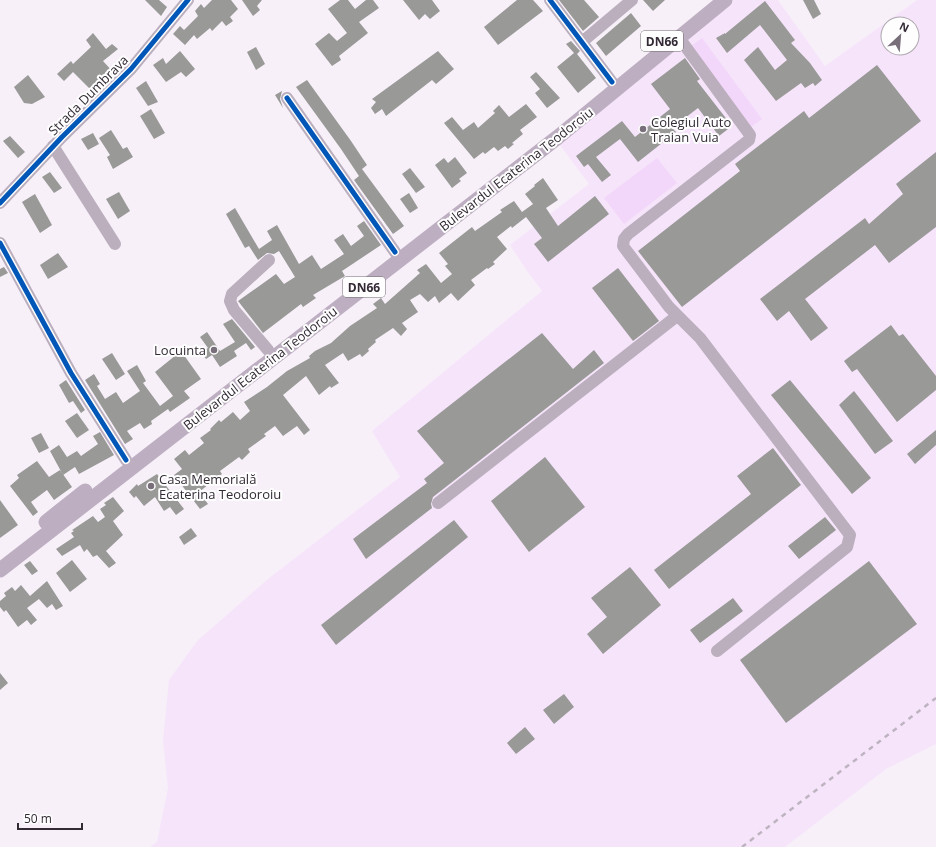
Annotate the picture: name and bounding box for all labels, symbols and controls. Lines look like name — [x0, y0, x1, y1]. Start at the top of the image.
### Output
north arrow — [880, 16, 920, 56]
text: N — [897, 18, 912, 35]
road number: DN66 — [641, 31, 683, 51]
street label: Strada Dumbrava — [44, 51, 132, 139]
street label: Bulevardul Ecaterina Teodoroiu — [435, 103, 597, 235]
place label: Colegiul Auto Traian Vuia — [651, 113, 731, 146]
marker: Colegiul Auto Traian Vuia — [638, 124, 648, 134]
road number: DN66 — [343, 277, 385, 297]
street label: Bulevardul Ecaterina Teodoroiu — [179, 302, 341, 434]
place label: Locuinta — [154, 341, 206, 359]
marker: Locuinta — [209, 345, 219, 355]
place label: Casa Memorială Ecaterina Teodoroiu — [159, 470, 281, 503]
marker: Casa Memorială Ecaterina Teodoroiu — [146, 481, 156, 491]
scale bar — [18, 805, 82, 831]
text: 50 m — [24, 810, 52, 827]

